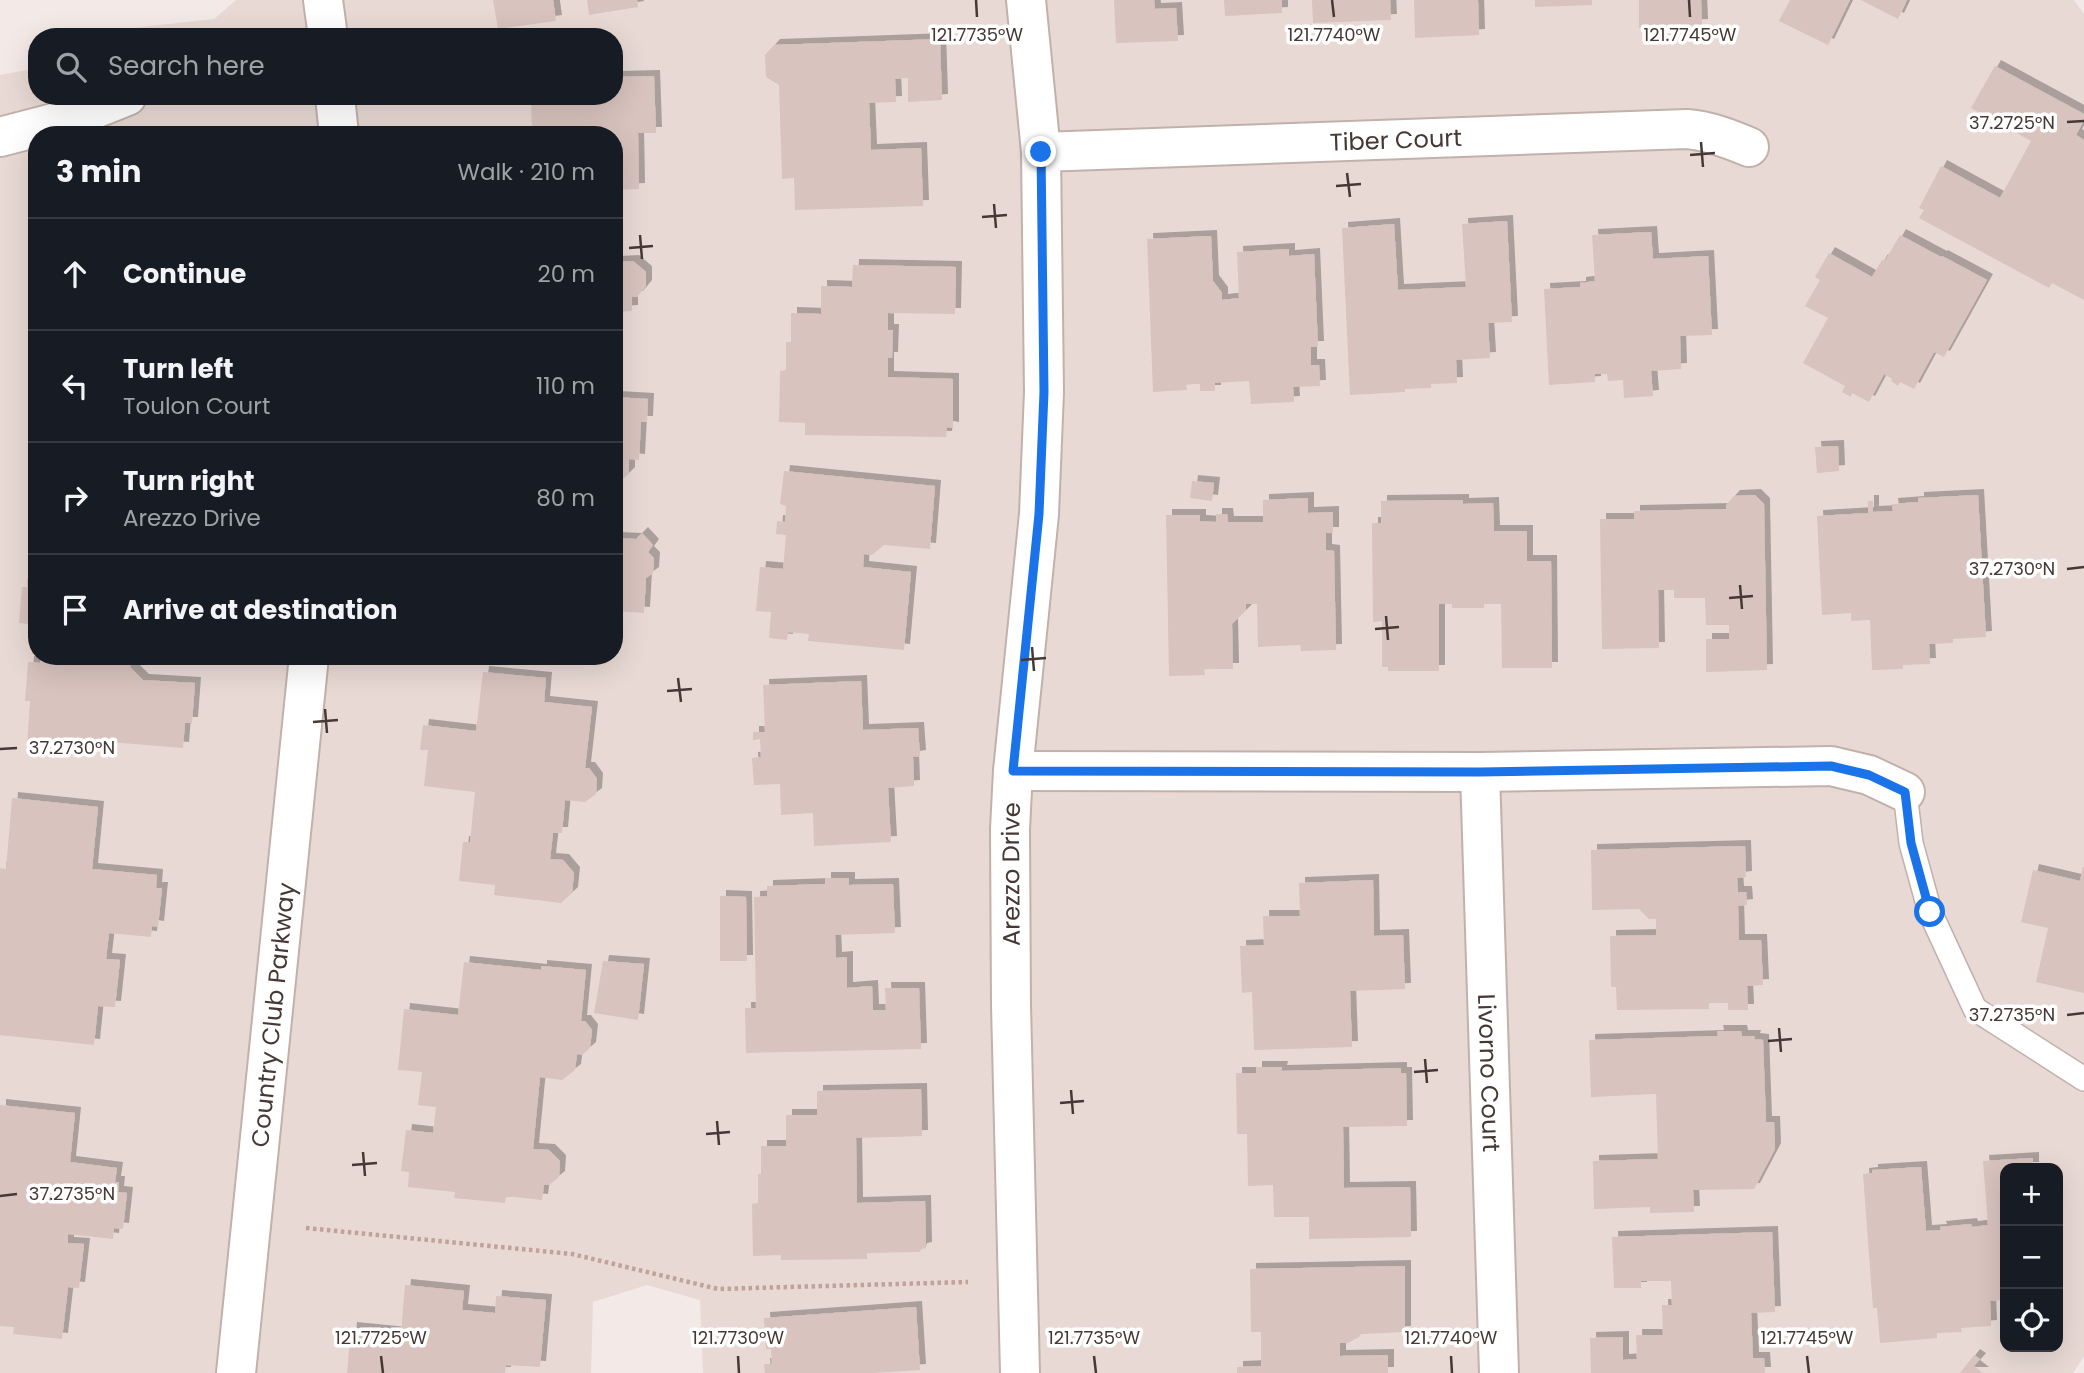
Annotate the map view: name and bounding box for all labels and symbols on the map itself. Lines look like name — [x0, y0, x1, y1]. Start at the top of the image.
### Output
text: 121.7735°W — [931, 22, 1024, 47]
text: 121.7740°W — [1288, 22, 1381, 47]
text: 121.7745°W — [1644, 22, 1737, 47]
text: 37.2725°N — [1969, 110, 2055, 135]
street label: Tiber Court — [1329, 121, 1463, 158]
route end — [1025, 136, 1056, 167]
text: 37.2730°N — [1969, 556, 2055, 581]
text: 37.2730°N — [29, 735, 115, 760]
street label: Arezzo Drive — [993, 801, 1028, 946]
street label: Country Club Parkway — [243, 881, 302, 1149]
route start — [1914, 896, 1945, 927]
street label: Livorno Court — [1471, 993, 1509, 1152]
text: 37.2735°N — [1969, 1002, 2055, 1027]
text: 37.2735°N — [29, 1181, 115, 1206]
text: 121.7725°W — [335, 1325, 427, 1350]
text: 121.7730°W — [692, 1325, 785, 1350]
text: 121.7735°W — [1048, 1325, 1141, 1350]
text: 121.7740°W — [1405, 1325, 1498, 1350]
text: 121.7745°W — [1761, 1325, 1854, 1350]

